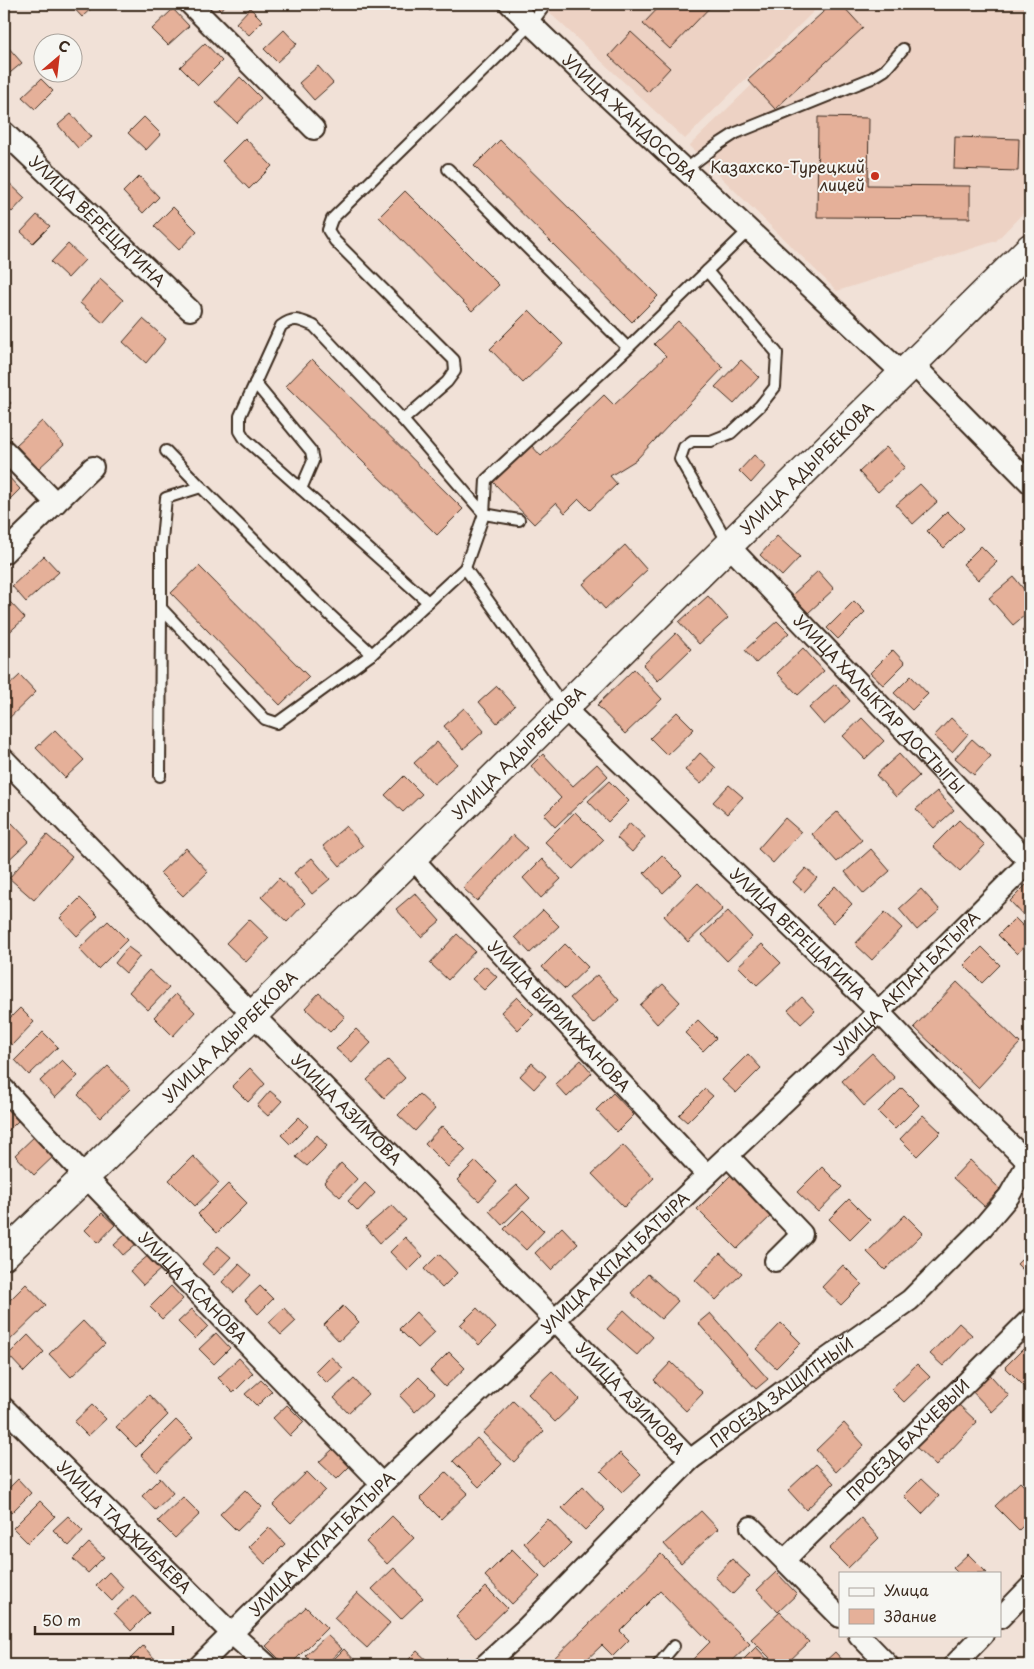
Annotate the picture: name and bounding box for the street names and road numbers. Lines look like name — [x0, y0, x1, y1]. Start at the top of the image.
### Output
street label: УЛИЦА ЖАНДОСОВА — [558, 48, 703, 186]
street label: УЛИЦА ВЕРЕЩАГИНА — [24, 149, 171, 292]
street label: УЛИЦА АДЫРБЕКОВА — [734, 396, 879, 539]
street label: УЛИЦА ХАЛЫКТАР ДОСТЫГЫ — [789, 608, 971, 798]
street label: УЛИЦА АДЫРБЕКОВА — [445, 680, 591, 824]
street label: УЛИЦА ВЕРЕЩАГИНА — [725, 862, 872, 1004]
street label: УЛИЦА АКПАН БАТЫРА — [828, 905, 985, 1060]
street label: УЛИЦА БИРИМЖАНОВА — [483, 934, 637, 1097]
street label: УЛИЦА АДЫРБЕКОВА — [156, 965, 302, 1108]
street label: УЛИЦА АЗИМОВА — [287, 1048, 408, 1170]
street label: УЛИЦА АКПАН БАТЫРА — [535, 1185, 694, 1339]
street label: УЛИЦА АСАНОВА — [134, 1226, 253, 1349]
street label: ПРОЕЗД ЗАЩИТНЫЙ — [704, 1331, 858, 1452]
street label: УЛИЦА АЗИМОВА — [571, 1336, 691, 1459]
street label: ПРОЕЗД БАХЧЕВЫЙ — [840, 1373, 974, 1505]
street label: УЛИЦА ТАДЖИБАЕВА — [52, 1454, 198, 1599]
street label: УЛИЦА АКПАН БАТЫРА — [243, 1465, 400, 1621]

